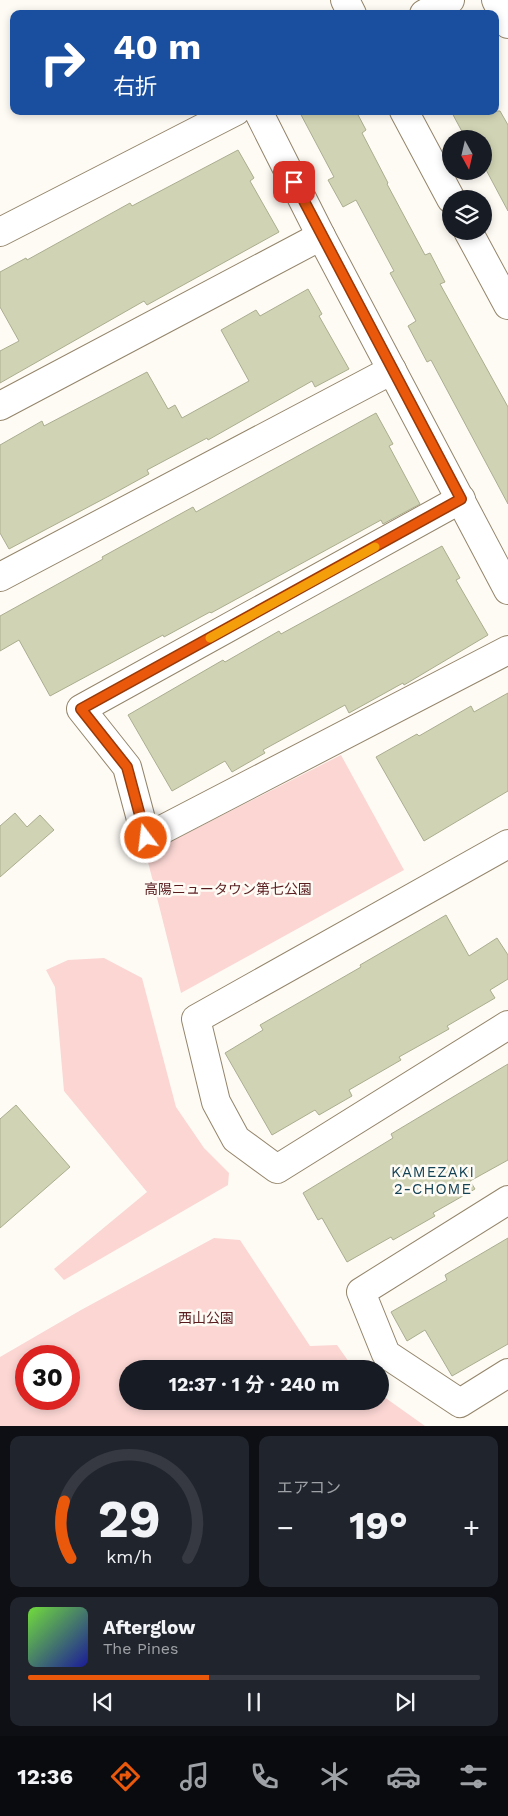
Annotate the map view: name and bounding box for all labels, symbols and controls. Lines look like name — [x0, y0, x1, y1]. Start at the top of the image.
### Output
text: 40 m — [113, 26, 201, 68]
icon: right — [30, 30, 95, 95]
text: 右折 — [113, 74, 157, 99]
north arrow — [442, 130, 492, 180]
map controls — [442, 130, 492, 240]
pin — [273, 161, 315, 203]
icon: arrive — [280, 168, 308, 196]
button: layers — [442, 190, 492, 240]
position arrow — [119, 811, 171, 863]
park label: 高陽ニュータウン第七公園 — [144, 881, 312, 897]
district label: KAMEZAKI 2-CHOME — [391, 1163, 475, 1198]
park label: 西山公園 — [178, 1310, 234, 1326]
speed limit sign: 30 — [15, 1345, 80, 1410]
text: 12:37 · 1 分 · 240 m — [169, 1373, 339, 1396]
text: エアコン — [277, 1478, 341, 1497]
text: 29 — [98, 1489, 161, 1550]
text: 19° — [349, 1504, 408, 1548]
text: − — [277, 1511, 294, 1544]
text: + — [463, 1511, 480, 1544]
text: km/h — [106, 1546, 153, 1567]
text: Afterglow — [103, 1616, 195, 1639]
text: The Pines — [103, 1639, 179, 1658]
icon: previous — [89, 1688, 117, 1716]
icon: pause — [240, 1688, 268, 1716]
icon: next — [391, 1688, 419, 1716]
icon: directions — [108, 1759, 143, 1794]
icon: music — [177, 1759, 212, 1794]
icon: phone — [247, 1759, 282, 1794]
icon: climate — [317, 1759, 352, 1794]
icon: car — [386, 1759, 421, 1794]
icon: filters — [456, 1759, 491, 1794]
text: 12:36 — [17, 1764, 73, 1789]

